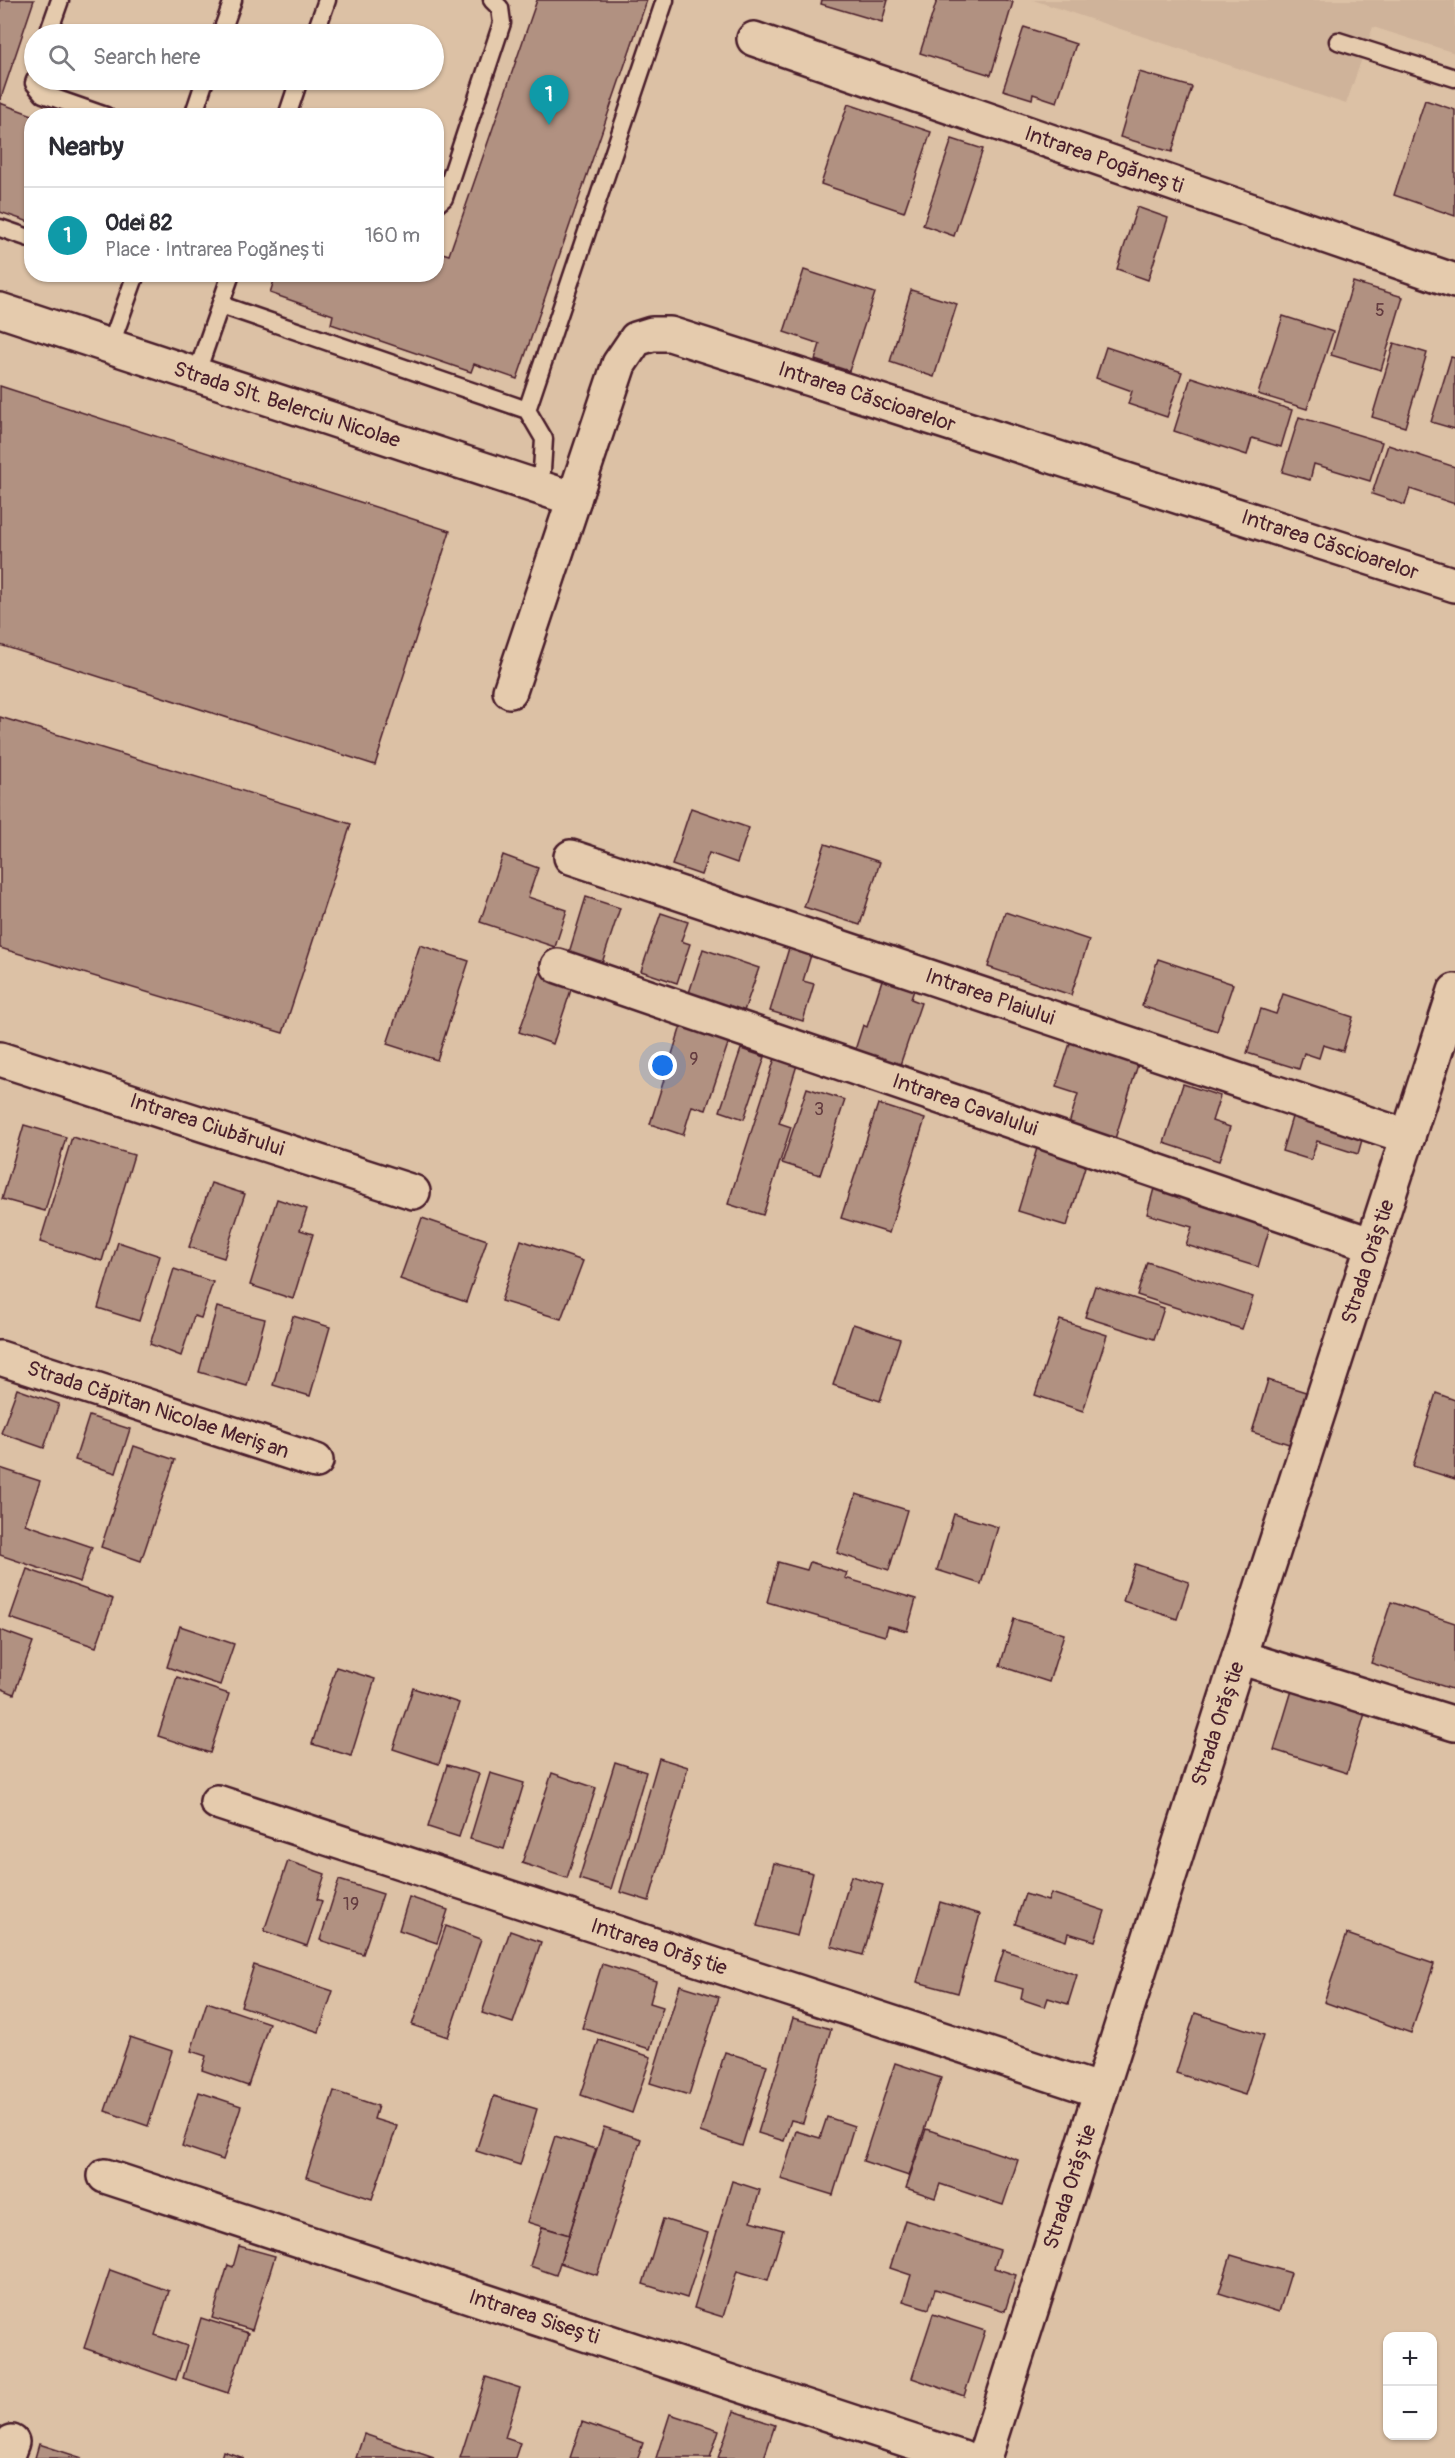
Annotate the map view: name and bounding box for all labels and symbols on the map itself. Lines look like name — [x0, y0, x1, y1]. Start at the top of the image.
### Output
pin: 1 — [530, 76, 568, 125]
street label: Intrarea Pogănești — [1021, 120, 1187, 200]
house number: 5 — [1375, 299, 1385, 322]
street label: Strada Slt. Belerciu Nicolae — [170, 356, 405, 455]
street label: Intrarea Căscioarelor — [775, 356, 960, 439]
street label: Intrarea Căscioarelor — [1238, 504, 1423, 587]
street label: Intrarea Plaiului — [922, 962, 1058, 1032]
house number: 9 — [689, 1048, 699, 1071]
your location — [648, 1051, 677, 1080]
street label: Intrarea Cavalului — [889, 1068, 1041, 1143]
street label: Intrarea Ciubărului — [126, 1087, 288, 1163]
house number: 3 — [814, 1098, 824, 1121]
street label: Strada Orăștie — [1335, 1196, 1401, 1328]
street label: Strada Căpitan Nicolae Merișan — [24, 1355, 292, 1465]
street label: Strada Orăștie — [1185, 1658, 1251, 1790]
house number: 19 — [343, 1893, 359, 1916]
street label: Intrarea Orăștie — [587, 1912, 731, 1982]
street label: Strada Orăștie — [1037, 2121, 1103, 2253]
street label: Intrarea Sisești — [465, 2283, 603, 2351]

